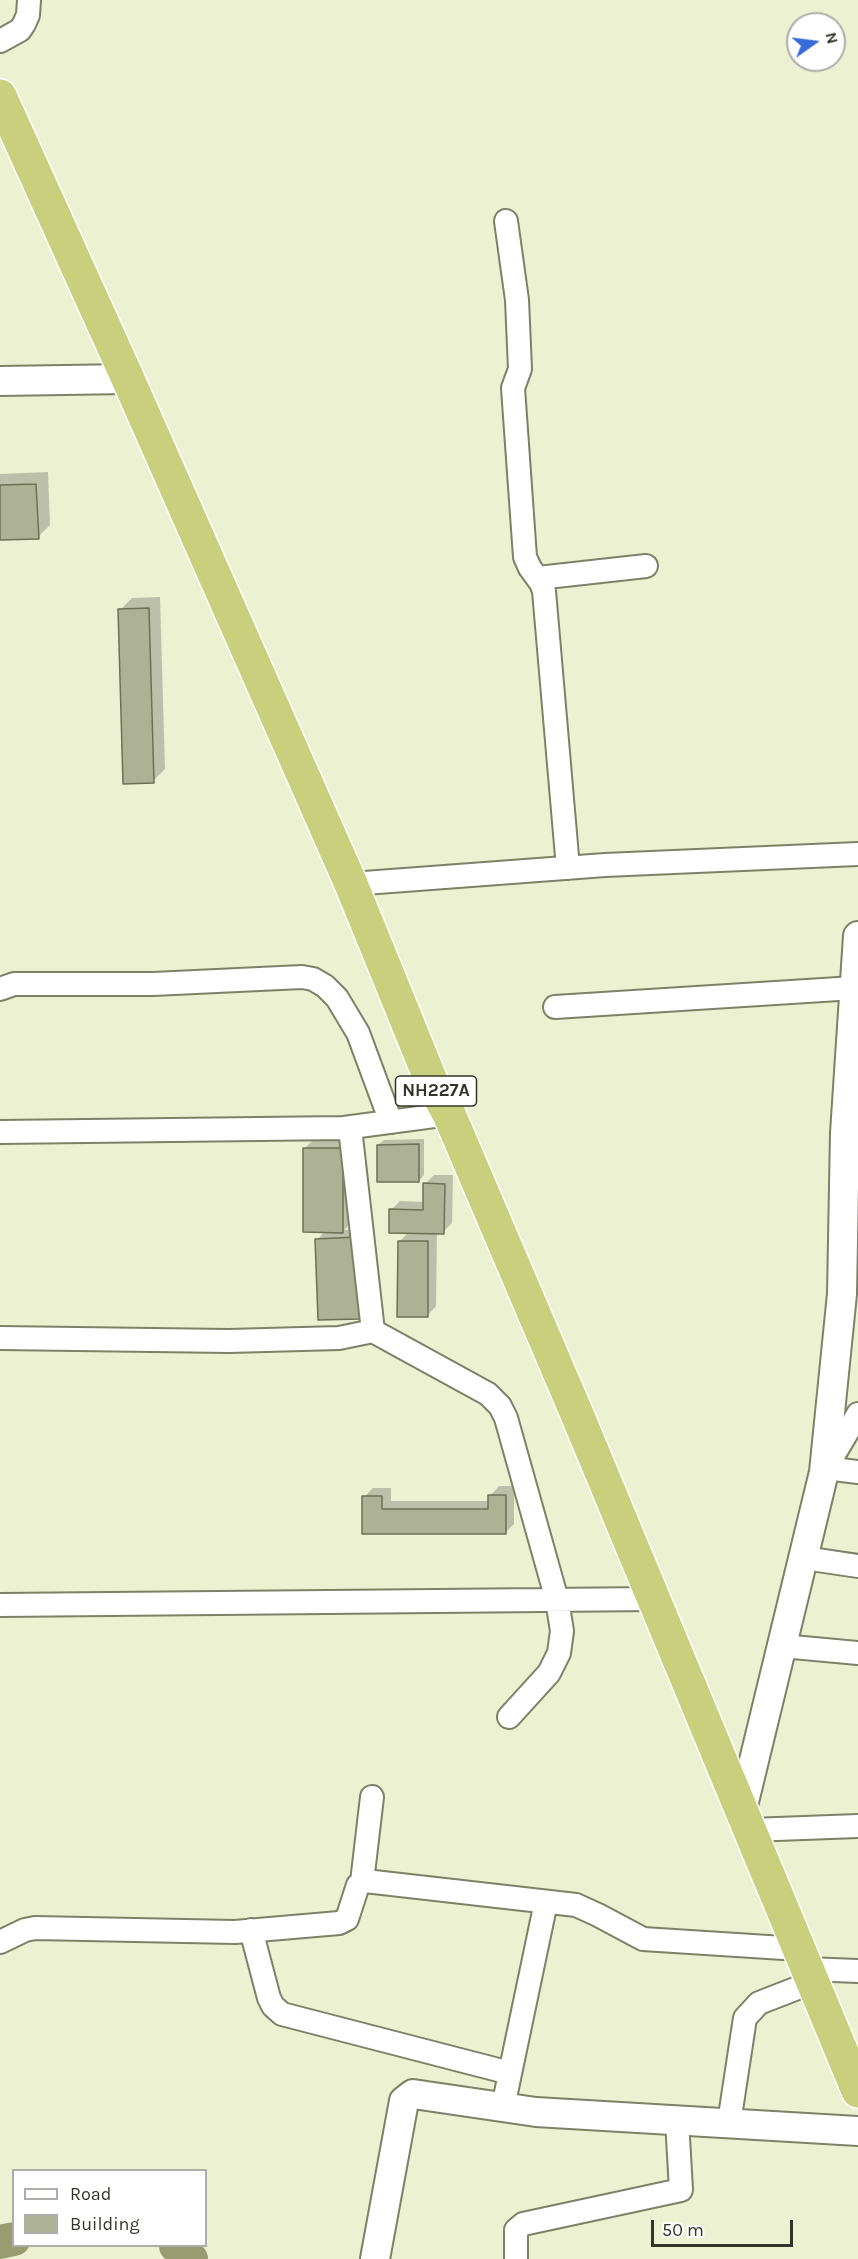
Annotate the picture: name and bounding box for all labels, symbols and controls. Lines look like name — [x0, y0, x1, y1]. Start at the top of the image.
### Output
north arrow — [786, 12, 846, 72]
text: N — [821, 30, 843, 46]
road number: NH227A — [396, 1076, 476, 1106]
legend — [12, 2169, 207, 2247]
text: Road — [70, 2183, 111, 2205]
scale bar — [654, 2208, 796, 2246]
text: Building — [70, 2213, 140, 2235]
text: 50 m — [662, 2219, 704, 2241]

